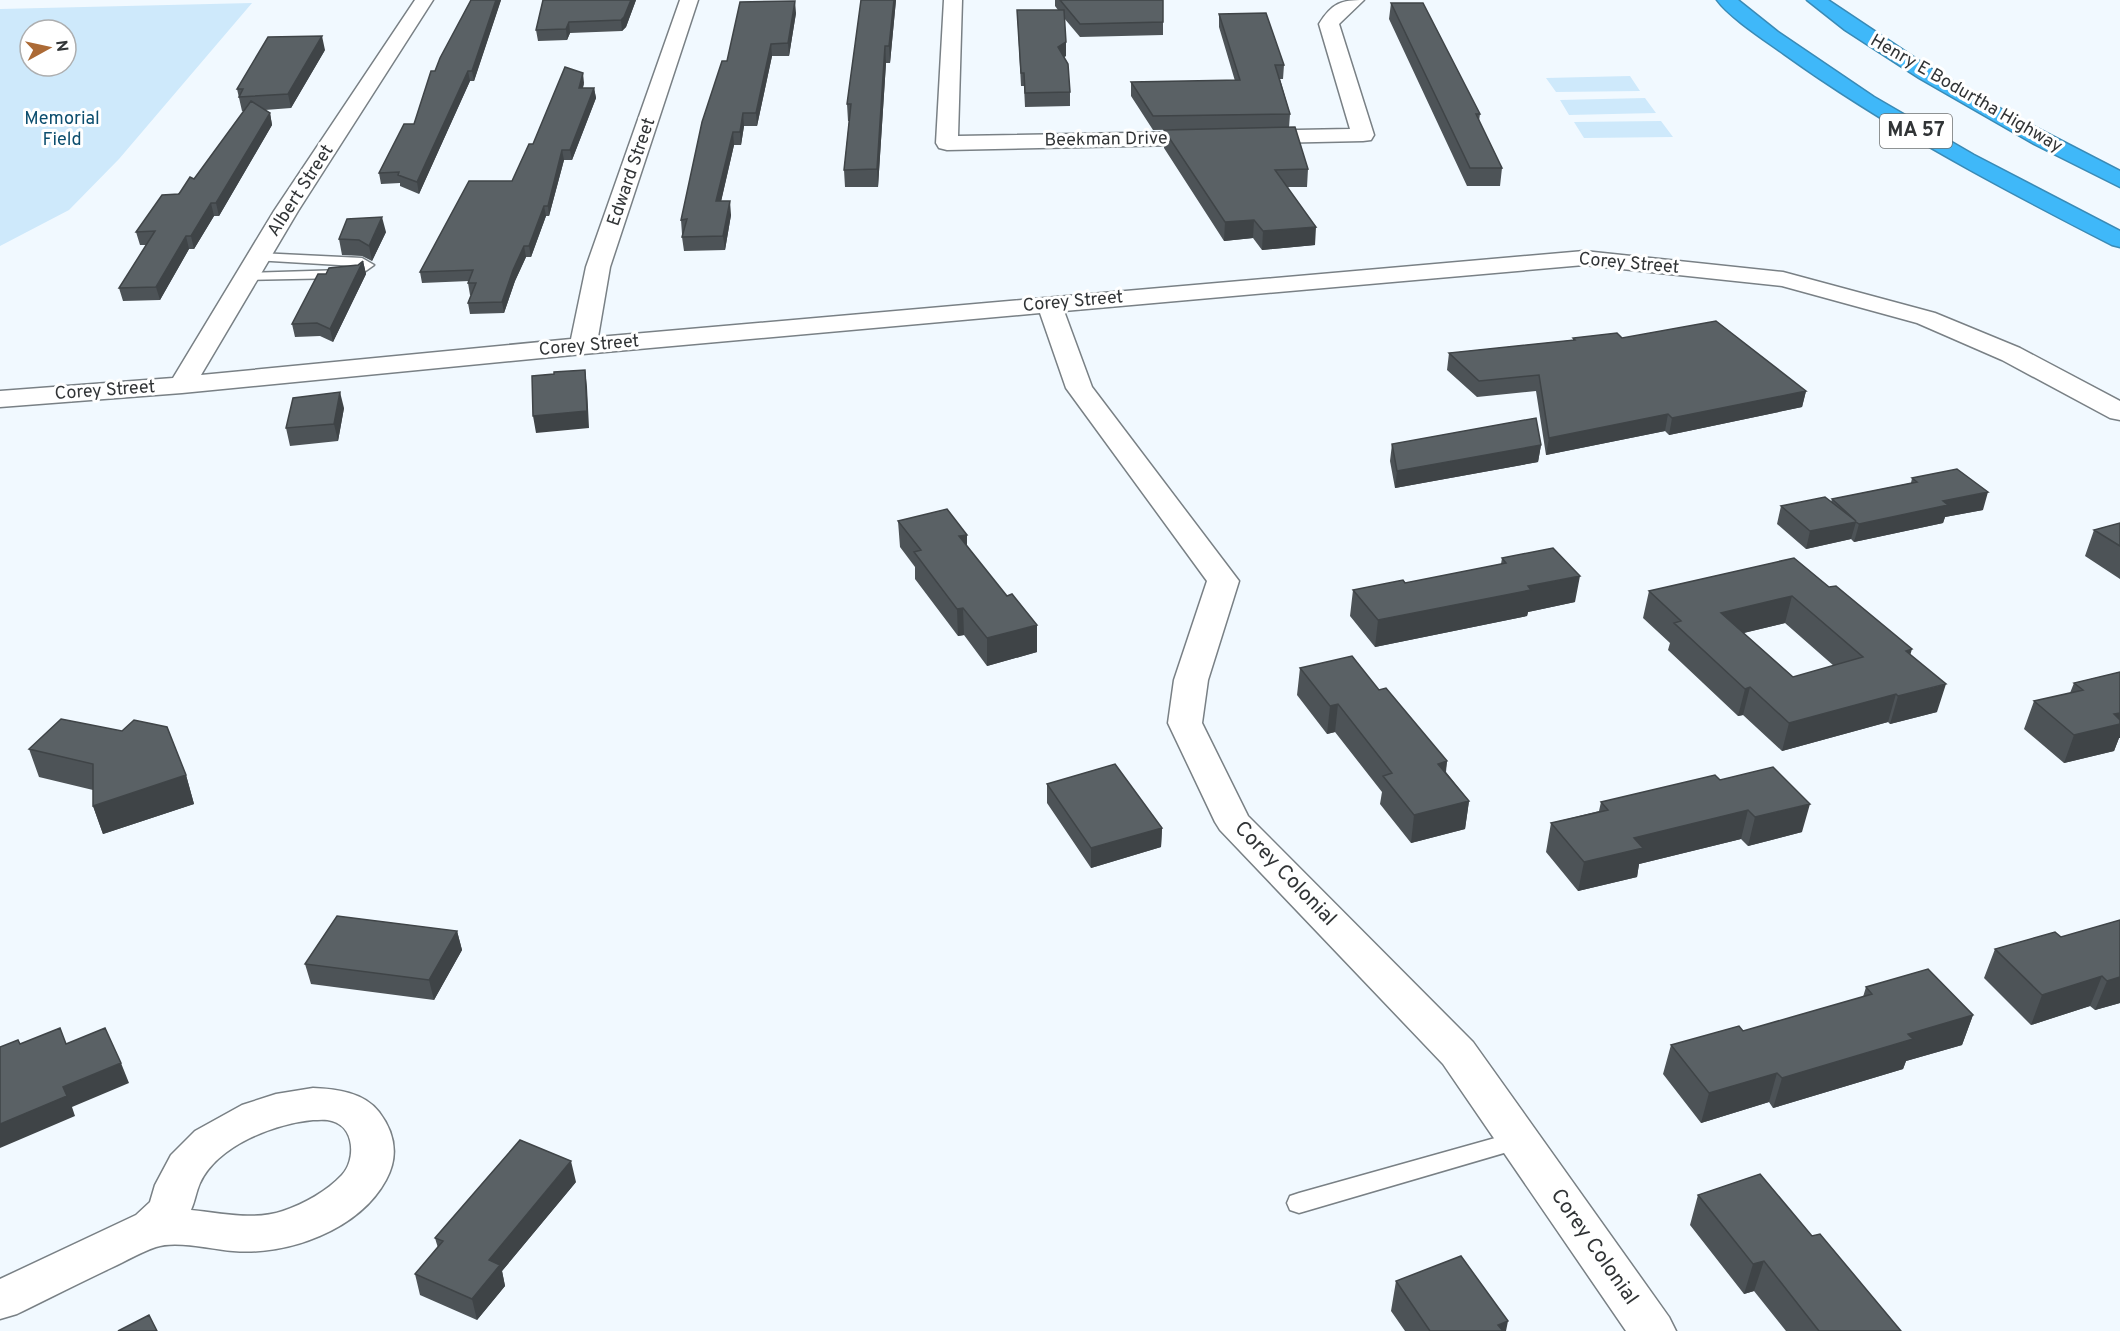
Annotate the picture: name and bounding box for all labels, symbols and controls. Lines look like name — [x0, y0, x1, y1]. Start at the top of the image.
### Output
north arrow — [18, 18, 78, 78]
street label: Henry E Bodurtha Highway — [1866, 30, 2066, 158]
text: N — [50, 39, 72, 53]
park label: Memorial Field — [24, 108, 100, 152]
road number: MA 57 — [1880, 114, 1952, 148]
street label: Edward Street — [603, 115, 661, 229]
street label: Beekman Drive — [1044, 127, 1168, 153]
street label: Albert Street — [263, 141, 339, 241]
street label: Corey Street — [1578, 248, 1680, 280]
street label: Corey Street — [1022, 286, 1124, 318]
street label: Corey Street — [538, 330, 640, 362]
street label: Corey Street — [54, 376, 156, 406]
street label: Corey Colonial — [1228, 816, 1342, 932]
street label: Corey Colonial — [1544, 1184, 1644, 1310]

